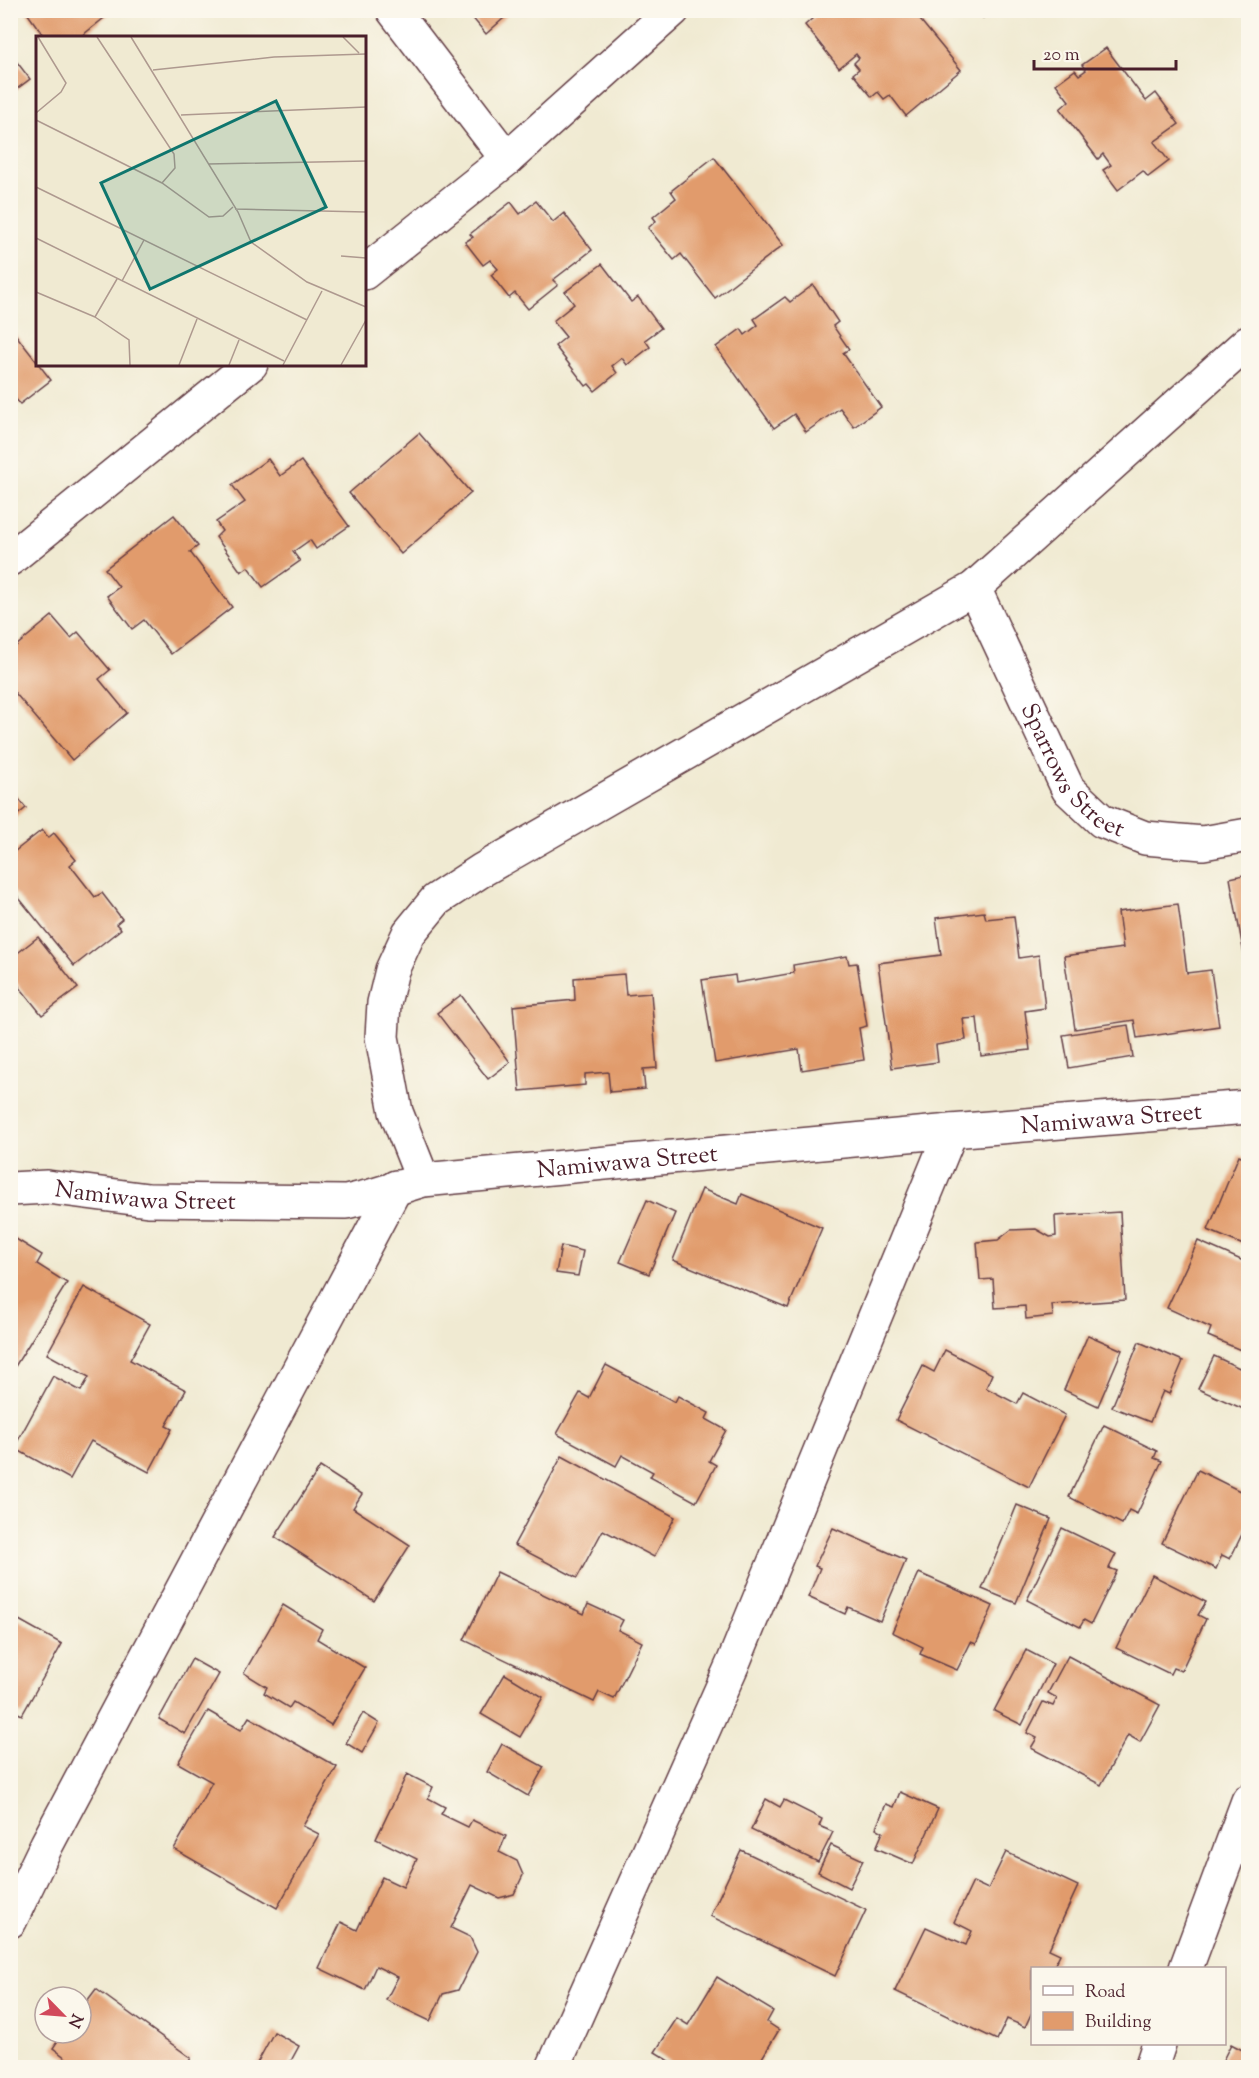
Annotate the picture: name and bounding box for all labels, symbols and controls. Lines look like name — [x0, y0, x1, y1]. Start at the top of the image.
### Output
scale bar — [1034, 33, 1176, 71]
inset map — [36, 36, 366, 366]
text: 20 m — [1043, 43, 1080, 69]
street label: Sparrows Street — [1011, 698, 1129, 847]
street label: Namiwawa Street — [1020, 1096, 1203, 1144]
street label: Namiwawa Street — [535, 1138, 719, 1188]
street label: Namiwawa Street — [53, 1173, 236, 1220]
legend — [1031, 1967, 1226, 2045]
text: Road — [1085, 1980, 1125, 2006]
north arrow — [33, 1985, 93, 2045]
text: N — [61, 2010, 87, 2031]
text: Building — [1085, 2010, 1151, 2036]

